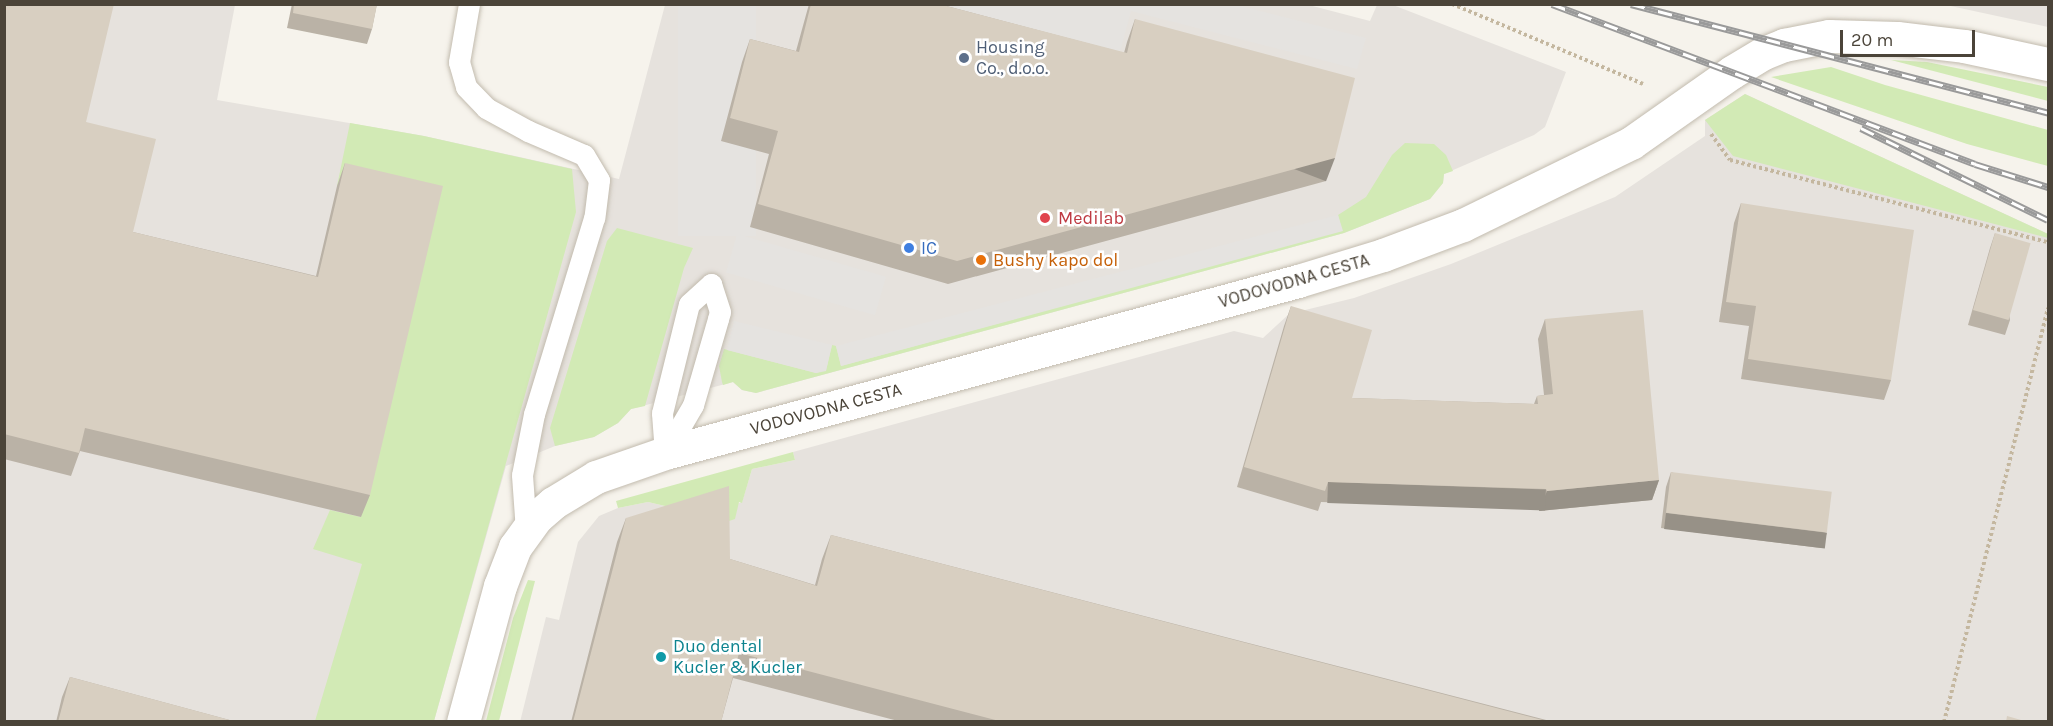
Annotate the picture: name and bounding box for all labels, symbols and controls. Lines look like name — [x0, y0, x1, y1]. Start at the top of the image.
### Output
scale bar — [1843, 18, 1978, 56]
text: 20 m — [1851, 29, 1893, 51]
place label: Housing Co., d.o.o. — [976, 37, 1048, 80]
marker: Housing Co., d.o.o. — [957, 51, 971, 65]
place label: Medilab — [1058, 207, 1124, 229]
marker: Medilab — [1036, 209, 1054, 227]
place label: IC — [921, 237, 937, 259]
marker: IC — [902, 241, 916, 255]
place label: Bushy kapo dol — [993, 249, 1118, 271]
street label: VODOVODNA CESTA — [1216, 249, 1372, 313]
marker: Bushy kapo dol — [974, 253, 988, 267]
street label: VODOVODNA CESTA — [748, 378, 904, 440]
place label: Duo dental Kucler & Kucler — [673, 636, 802, 678]
marker: Duo dental Kucler & Kucler — [654, 650, 668, 664]

